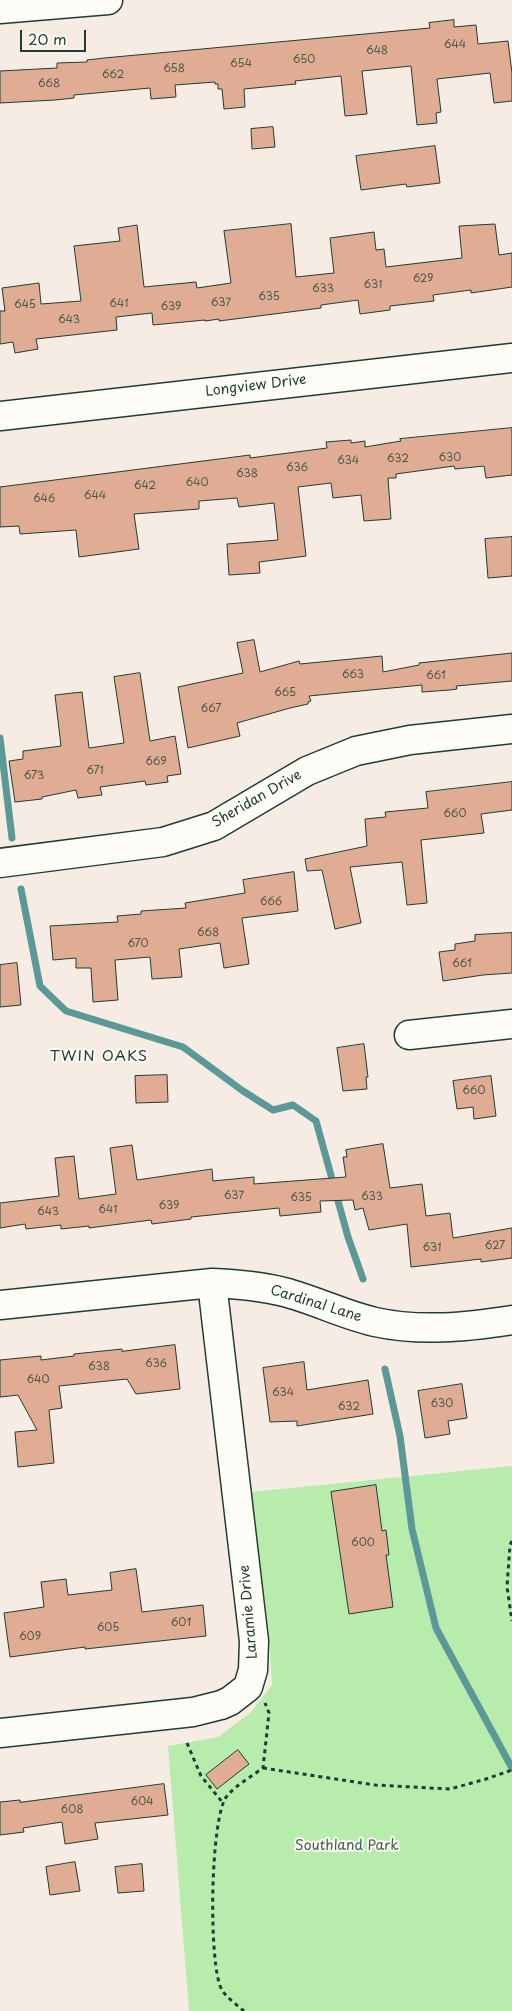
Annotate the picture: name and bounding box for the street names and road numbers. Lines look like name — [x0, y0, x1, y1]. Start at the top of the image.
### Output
street label: Longview Drive — [204, 371, 308, 401]
street label: Sheridan Drive — [209, 767, 305, 831]
street label: Cardinal Lane — [268, 1282, 364, 1326]
street label: Laramie Drive — [237, 1564, 261, 1660]

